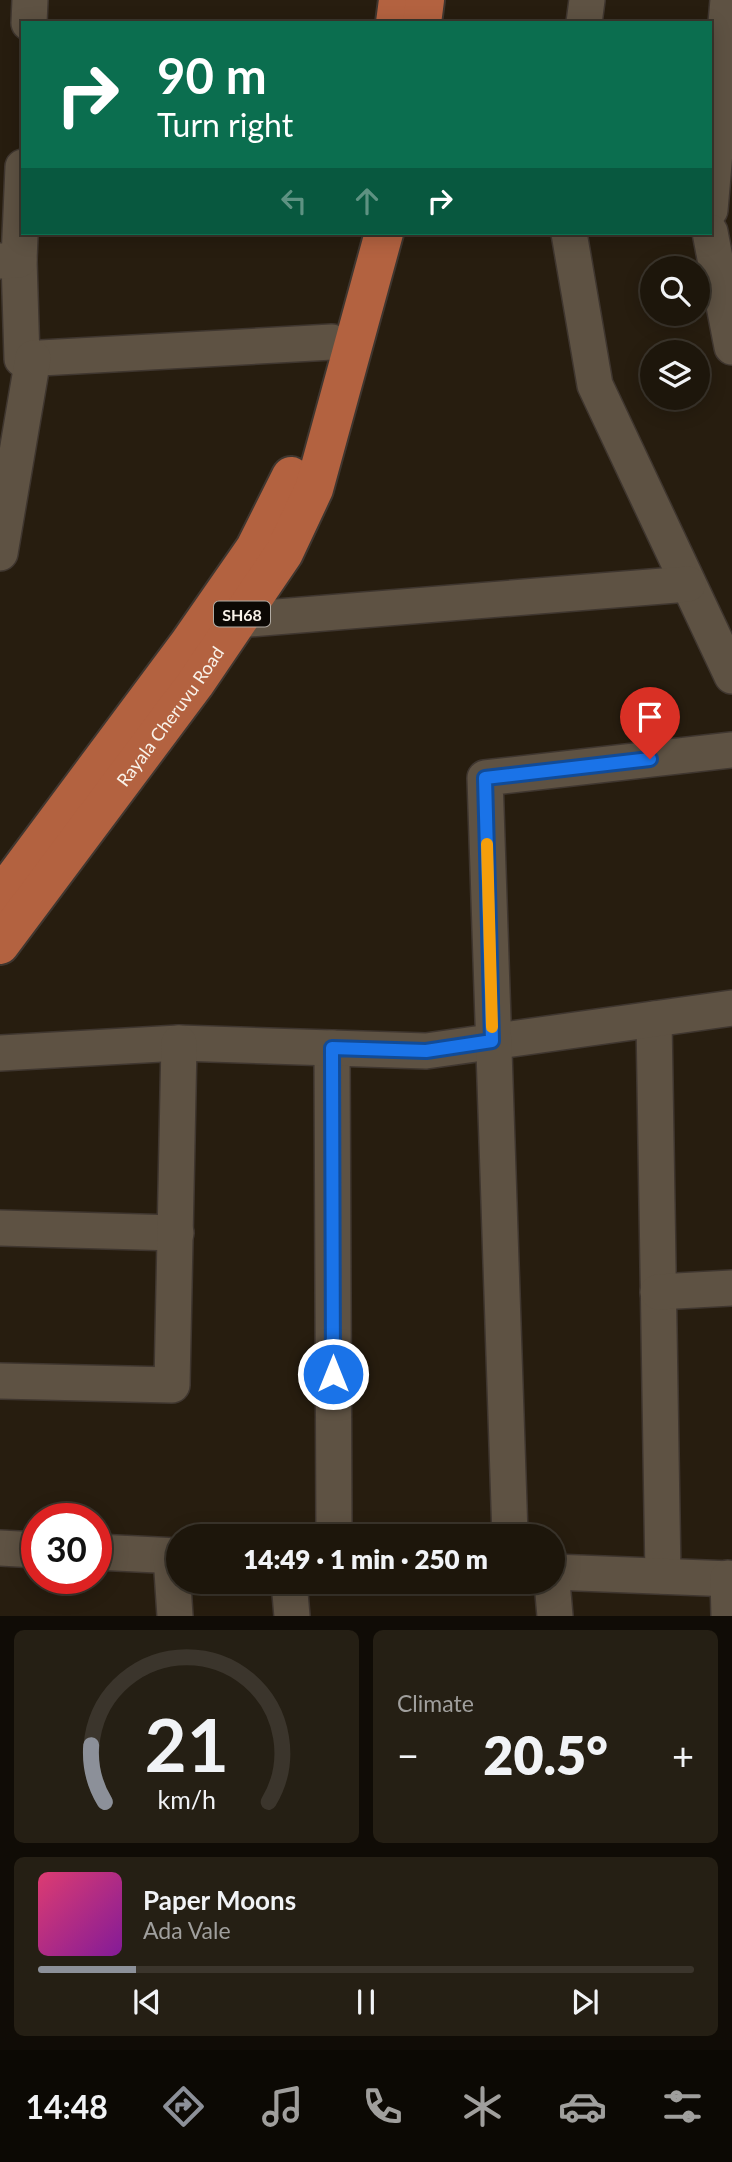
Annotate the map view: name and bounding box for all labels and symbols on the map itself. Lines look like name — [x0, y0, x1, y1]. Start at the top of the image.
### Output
road number: SH68 — [214, 601, 270, 626]
street label: Rayala Cheruvu Road — [112, 642, 228, 791]
pin — [620, 687, 680, 759]
position arrow — [296, 1337, 370, 1411]
speed limit sign: 30 — [21, 1503, 112, 1594]

